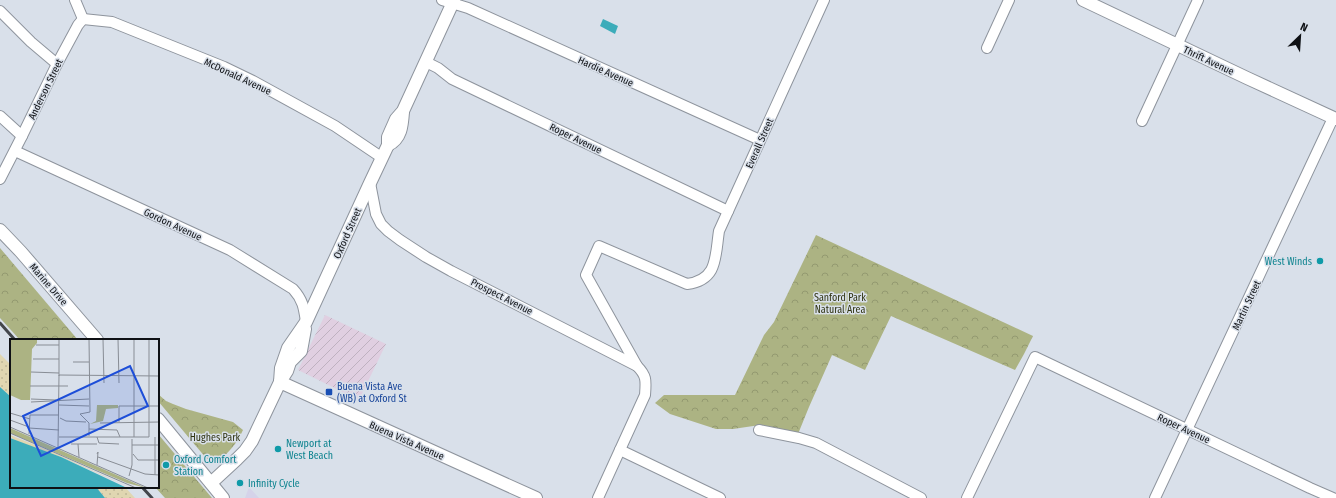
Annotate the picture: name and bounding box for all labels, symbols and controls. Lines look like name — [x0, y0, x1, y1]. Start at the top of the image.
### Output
north arrow — [1280, 16, 1320, 56]
text: N — [1298, 20, 1310, 35]
street label: Thrift Avenue — [1181, 44, 1236, 78]
street label: Hardie Avenue — [576, 54, 635, 89]
street label: McDonald Avenue — [202, 56, 273, 98]
street label: Anderson Street — [26, 57, 66, 122]
street label: Everall Street — [743, 116, 777, 171]
street label: Roper Avenue — [547, 121, 604, 157]
street label: Gordon Avenue — [142, 206, 203, 244]
street label: Oxford Street — [331, 206, 365, 261]
place label: West Winds — [1265, 256, 1312, 268]
marker: West Winds — [1315, 256, 1325, 266]
street label: Marine Drive — [27, 261, 70, 308]
street label: Prospect Avenue — [469, 276, 535, 318]
street label: Martin Street — [1230, 278, 1264, 332]
park label: Sanford Park Natural Area — [814, 292, 866, 316]
inset map — [10, 339, 159, 488]
place label: Buena Vista Ave (WB) at Oxford St — [337, 381, 407, 405]
marker: Buena Vista Ave (WB) at Oxford St — [324, 387, 334, 397]
street label: Roper Avenue — [1155, 411, 1212, 446]
street label: Buena Vista Avenue — [367, 419, 446, 463]
park label: Hughes Park — [190, 432, 241, 444]
place label: Newport at West Beach — [286, 438, 333, 462]
marker: Newport at West Beach — [273, 444, 283, 454]
place label: Oxford Comfort Station — [174, 454, 237, 478]
marker: Oxford Comfort Station — [161, 460, 171, 470]
marker: Infinity Cycle — [235, 478, 245, 488]
place label: Infinity Cycle — [248, 478, 300, 490]

